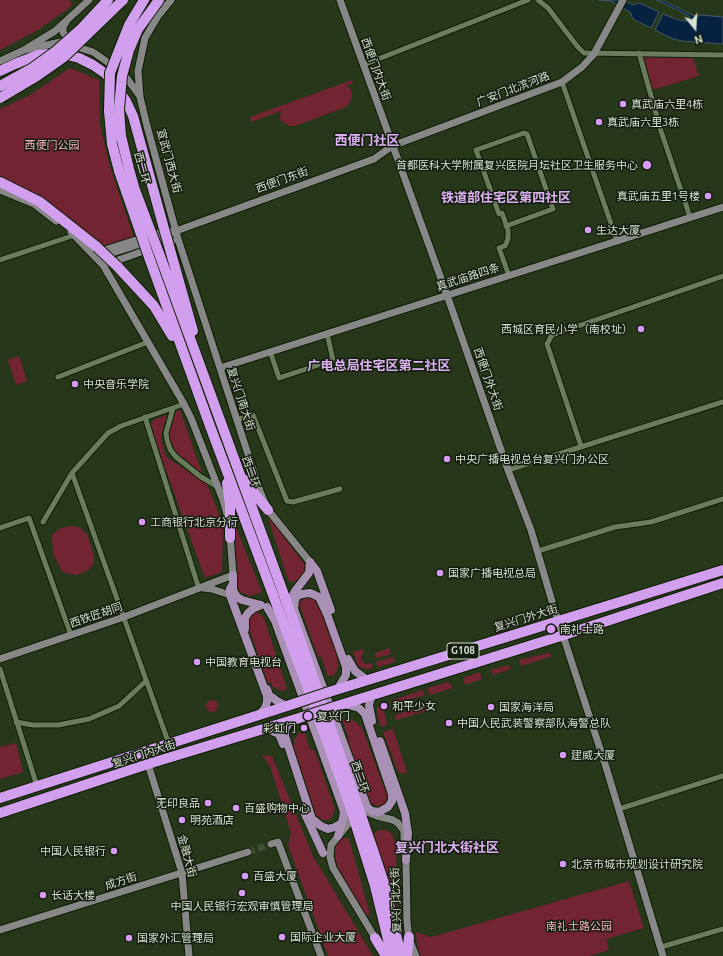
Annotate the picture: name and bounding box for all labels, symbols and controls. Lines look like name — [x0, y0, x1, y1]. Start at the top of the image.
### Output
north arrow — [675, 8, 715, 48]
text: N — [693, 32, 704, 46]
street label: 西便门内大街 — [359, 36, 393, 102]
street label: 广安门北滨河路 — [475, 69, 551, 109]
place label: 真武庙六里4栋 — [631, 97, 703, 111]
marker: 真武庙六里4栋 — [618, 99, 628, 109]
place label: 真武庙六里3栋 — [607, 115, 679, 129]
marker: 真武庙六里3栋 — [594, 117, 604, 127]
street label: 宣武门西大街 — [154, 127, 184, 195]
district label: 西便门社区 — [335, 133, 399, 149]
park label: 西便门公园 — [25, 138, 79, 152]
street label: 西二环 — [131, 150, 153, 186]
place label: 首都医科大学附属复兴医院月坛社区卫生服务中心 — [396, 158, 638, 172]
marker: 首都医科大学附属复兴医院月坛社区卫生服务中心 — [641, 159, 653, 171]
street label: 西便门东街 — [254, 164, 310, 196]
place label: 真武庙五里1号楼 — [617, 189, 700, 203]
district label: 铁道部住宅区第四社区 — [441, 190, 571, 206]
marker: 真武庙五里1号楼 — [703, 191, 713, 201]
place label: 生达大厦 — [596, 223, 640, 237]
marker: 生达大厦 — [583, 225, 593, 235]
street label: 真武庙路四条 — [435, 261, 501, 293]
place label: 西城区育民小学（南校址） — [501, 322, 633, 336]
marker: 西城区育民小学（南校址） — [636, 324, 646, 334]
street label: 西便门外大街 — [471, 346, 505, 412]
district label: 广电总局住宅区第二社区 — [308, 358, 450, 374]
street label: 复兴门南大街 — [225, 366, 257, 432]
place label: 中央音乐学院 — [83, 377, 149, 391]
marker: 中央音乐学院 — [70, 379, 80, 389]
place label: 中央广播电视总台复兴门办公区 — [455, 452, 609, 466]
street label: 西二环 — [239, 454, 263, 490]
marker: 中央广播电视总台复兴门办公区 — [442, 454, 452, 464]
place label: 工商银行北京分行 — [150, 515, 238, 529]
marker: 工商银行北京分行 — [137, 517, 147, 527]
place label: 国家广播电视总局 — [448, 566, 536, 580]
marker: 国家广播电视总局 — [435, 568, 445, 578]
street label: 西铁匠胡同 — [68, 600, 124, 630]
street label: 复兴门外大街 — [493, 602, 559, 634]
place label: 南礼士路 — [560, 622, 604, 636]
marker: 南礼士路 — [545, 623, 557, 635]
road number: G108 — [447, 643, 479, 659]
place label: 中国教育电视台 — [205, 655, 282, 669]
marker: 中国教育电视台 — [192, 657, 202, 667]
place label: 和平少女 — [392, 699, 436, 713]
place label: 国家海洋局 — [499, 700, 554, 714]
marker: 和平少女 — [379, 701, 389, 711]
marker: 国家海洋局 — [486, 702, 496, 712]
place label: 复兴门 — [317, 709, 350, 723]
marker: 复兴门 — [302, 710, 314, 722]
place label: 中国人民武装警察部队海警总队 — [457, 716, 611, 730]
marker: 中国人民武装警察部队海警总队 — [444, 718, 454, 728]
place label: 彩虹门 — [263, 721, 296, 735]
marker: 彩虹门 — [299, 723, 309, 733]
street label: 复兴门内大街 — [111, 738, 177, 770]
place label: 建威大厦 — [571, 748, 615, 762]
marker: 建威大厦 — [558, 750, 568, 760]
street label: 西二环 — [348, 759, 372, 795]
place label: 无印良品 — [156, 796, 200, 810]
marker: 无印良品 — [203, 798, 213, 808]
place label: 百盛购物中心 — [244, 801, 310, 815]
marker: 百盛购物中心 — [231, 803, 241, 813]
place label: 明苑酒店 — [190, 813, 234, 827]
marker: 明苑酒店 — [177, 815, 187, 825]
street label: 金融大街 — [175, 833, 199, 879]
district label: 复兴门北大街社区 — [395, 840, 499, 856]
place label: 中国人民银行 — [40, 844, 106, 858]
marker: 中国人民银行 — [109, 846, 119, 856]
place label: 北京市城市规划设计研究院 — [571, 857, 703, 871]
marker: 北京市城市规划设计研究院 — [558, 859, 568, 869]
street label: 复兴门北大街 — [388, 867, 404, 933]
place label: 百盛大厦 — [253, 869, 297, 883]
street label: 成方街 — [103, 870, 139, 892]
marker: 百盛大厦 — [240, 871, 250, 881]
place label: 长话大楼 — [51, 888, 95, 902]
marker: 中国人民银行宏观审慎管理局 — [237, 888, 247, 898]
marker: 长话大楼 — [38, 890, 48, 900]
place label: 中国人民银行宏观审慎管理局 — [171, 899, 313, 913]
park label: 南礼士路公园 — [546, 919, 612, 933]
place label: 国际企业大厦 — [290, 930, 356, 944]
place label: 国家外汇管理局 — [137, 931, 214, 945]
marker: 国际企业大厦 — [277, 932, 287, 942]
marker: 国家外汇管理局 — [124, 933, 134, 943]

